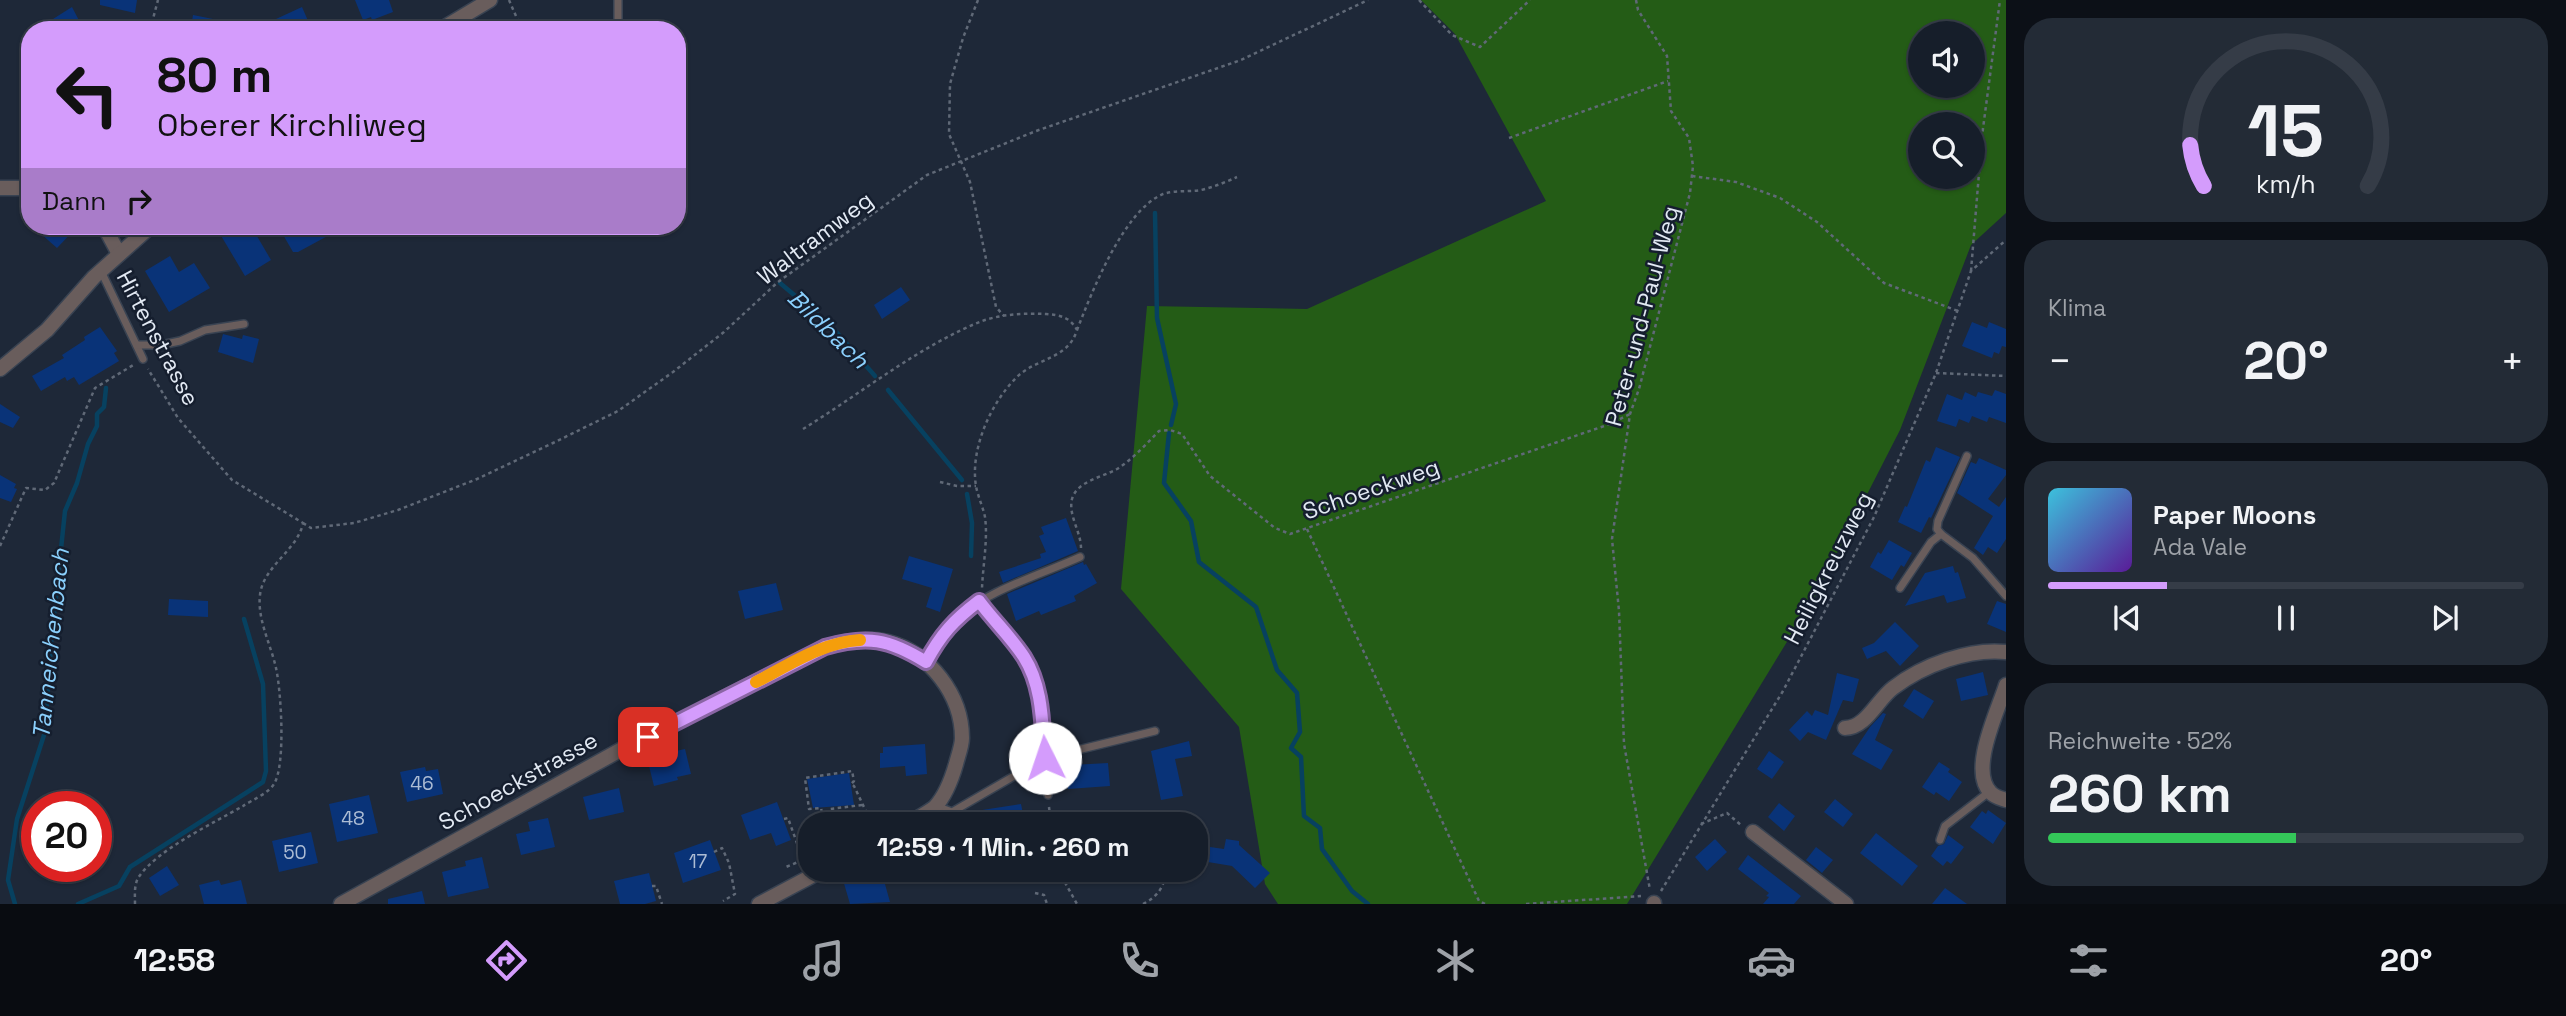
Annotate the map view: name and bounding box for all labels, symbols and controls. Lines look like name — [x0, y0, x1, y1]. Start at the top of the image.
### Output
map controls — [1908, 21, 1985, 189]
button: sound — [1908, 21, 1985, 98]
text: 80 m — [157, 44, 272, 106]
icon: left — [42, 49, 133, 140]
text: 15 — [2248, 84, 2324, 177]
text: Oberer Kirchliweg — [157, 105, 427, 145]
button: search — [1908, 112, 1985, 189]
text: km/h — [2256, 168, 2316, 200]
icon: right — [120, 182, 158, 220]
text: Dann — [42, 184, 106, 218]
street label: Waltramweg — [751, 185, 879, 291]
street label: Peter-und-Paul-Weg — [1598, 203, 1686, 429]
street label: Hirtenstrasse — [110, 265, 206, 411]
water label: Bildbach — [781, 282, 876, 376]
text: Klima — [2048, 293, 2106, 323]
text: 20° — [2243, 328, 2329, 394]
text: − — [2048, 337, 2072, 385]
text: + — [2500, 337, 2524, 385]
street label: Schoeckweg — [1299, 452, 1443, 526]
street label: Heiligkreuzweg — [1777, 487, 1879, 649]
text: Paper Moons — [2153, 498, 2316, 532]
text: Ada Vale — [2153, 532, 2247, 562]
water label: Tanneichenbach — [25, 546, 76, 741]
icon: previous — [2108, 599, 2146, 637]
icon: pause — [2267, 599, 2305, 637]
icon: next — [2426, 599, 2464, 637]
pin — [618, 707, 678, 767]
icon: arrive — [629, 718, 667, 756]
position arrow — [1008, 721, 1082, 795]
street label: Schoeckstrasse — [433, 725, 603, 837]
text: Reichweite · 52% — [2048, 726, 2232, 756]
text: 260 km — [2048, 761, 2232, 827]
house number: 46 — [410, 771, 434, 796]
speed limit sign: 20 — [21, 791, 112, 882]
house number: 48 — [341, 806, 365, 831]
text: 12:59 · 1 Min. · 260 m — [877, 830, 1129, 864]
house number: 50 — [283, 840, 307, 865]
house number: 17 — [689, 849, 708, 874]
icon: directions — [482, 936, 531, 985]
icon: music — [799, 936, 848, 985]
icon: phone — [1115, 936, 1164, 985]
icon: climate — [1431, 936, 1480, 985]
icon: car — [1747, 936, 1796, 985]
icon: filters — [2064, 936, 2113, 985]
text: 12:58 — [134, 940, 215, 980]
text: 20° — [2380, 940, 2432, 980]

